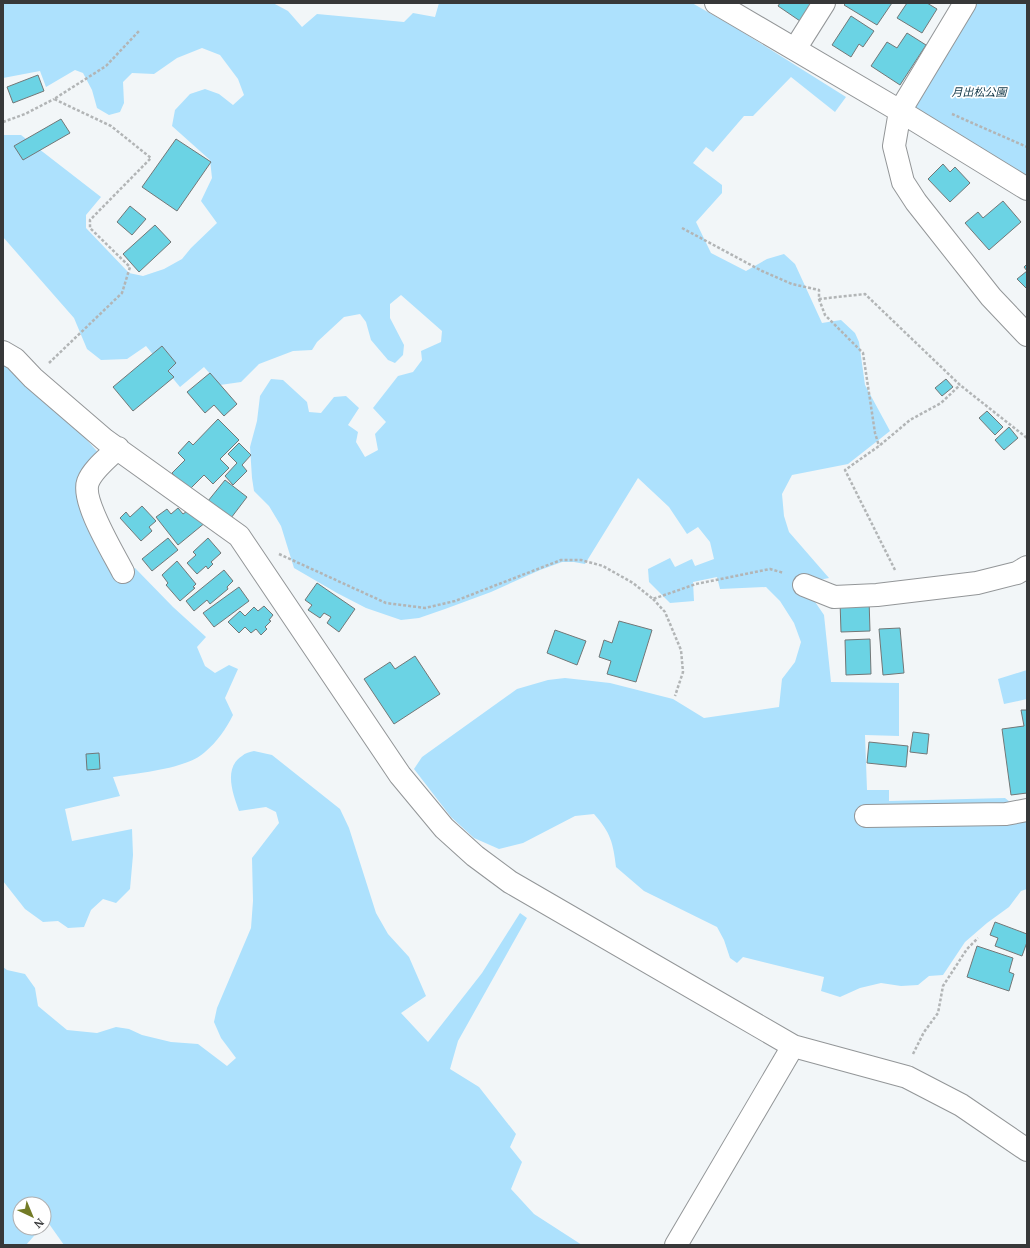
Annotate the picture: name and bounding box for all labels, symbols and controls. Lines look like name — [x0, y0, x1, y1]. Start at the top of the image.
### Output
park label: 月出松公園 — [952, 85, 1008, 99]
north arrow — [12, 1196, 52, 1236]
text: N — [31, 1215, 47, 1232]

